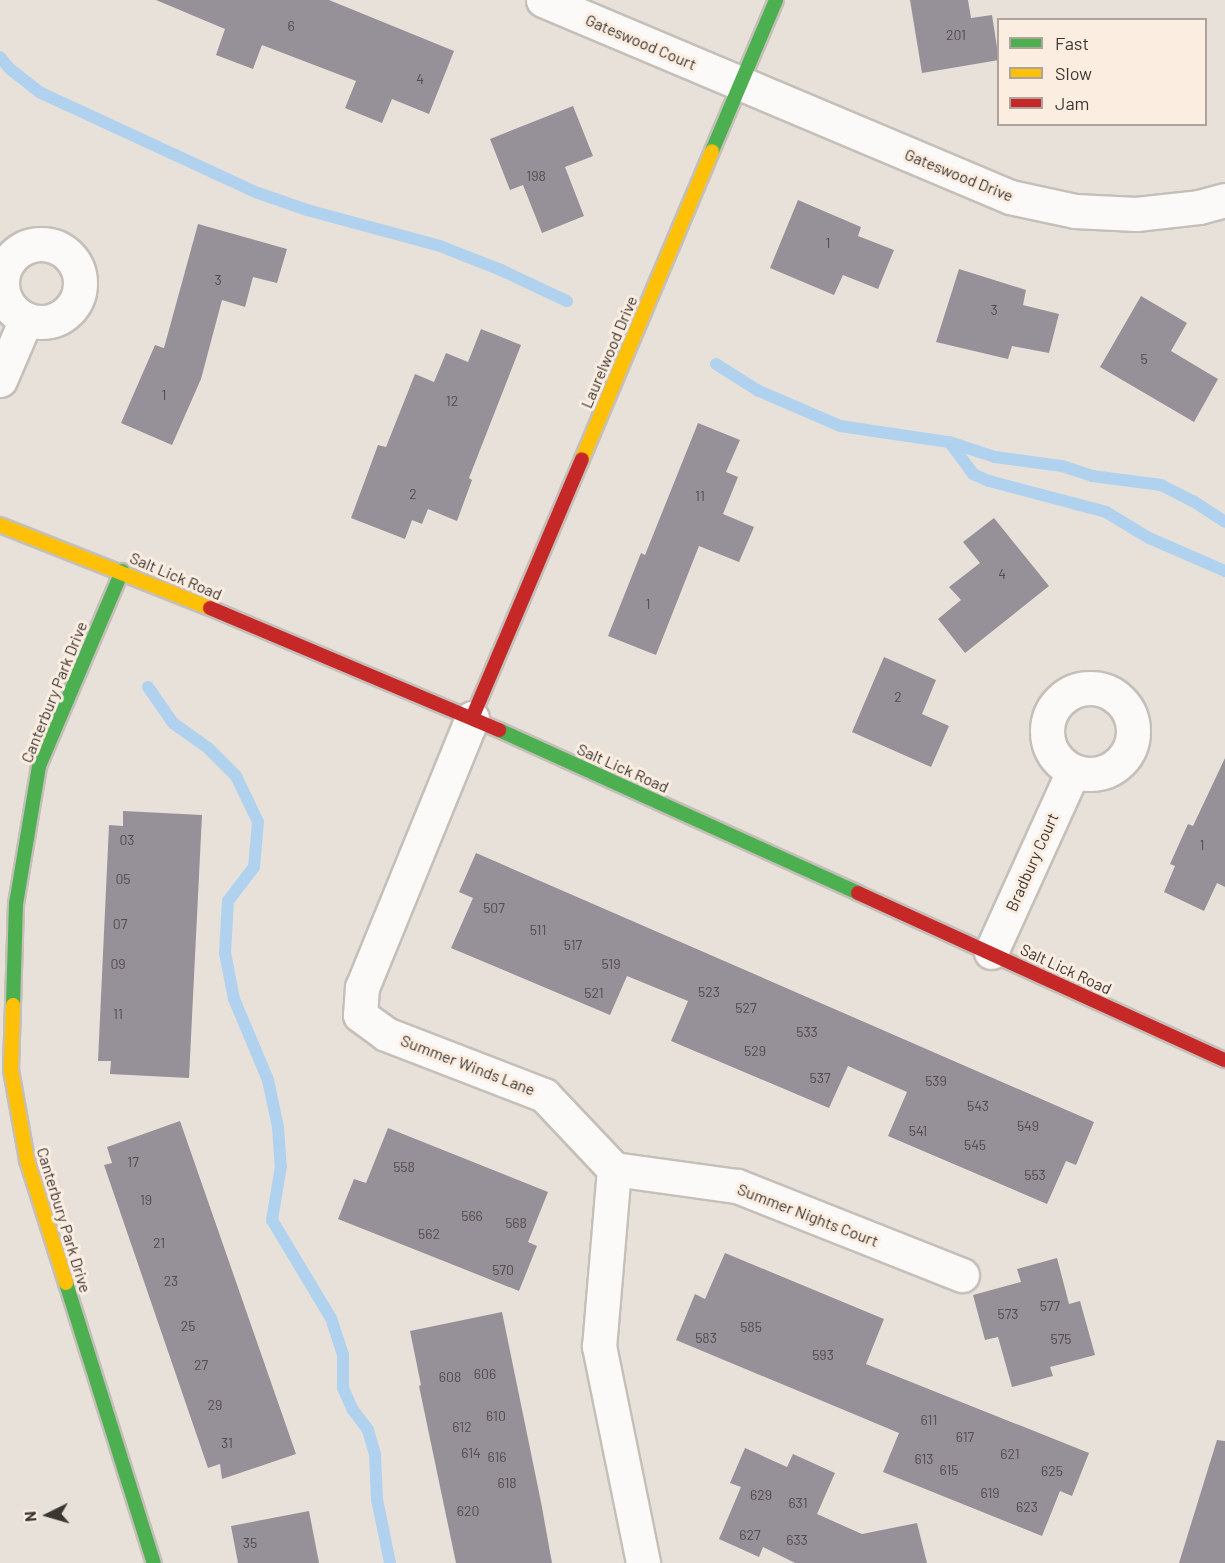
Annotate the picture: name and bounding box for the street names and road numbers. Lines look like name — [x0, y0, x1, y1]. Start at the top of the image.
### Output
street label: Gateswood Court — [583, 10, 699, 74]
street label: Gateswood Drive — [902, 145, 1016, 205]
street label: Laurelwood Drive — [577, 293, 641, 411]
street label: Salt Lick Road — [127, 548, 225, 604]
street label: Canterbury Park Drive — [17, 619, 91, 765]
street label: Salt Lick Road — [574, 739, 672, 797]
street label: Bradbury Court — [1002, 810, 1062, 914]
street label: Salt Lick Road — [1017, 940, 1115, 998]
street label: Summer Winds Lane — [398, 1031, 538, 1099]
street label: Canterbury Park Drive — [33, 1145, 95, 1295]
street label: Summer Nights Court — [735, 1179, 881, 1251]

